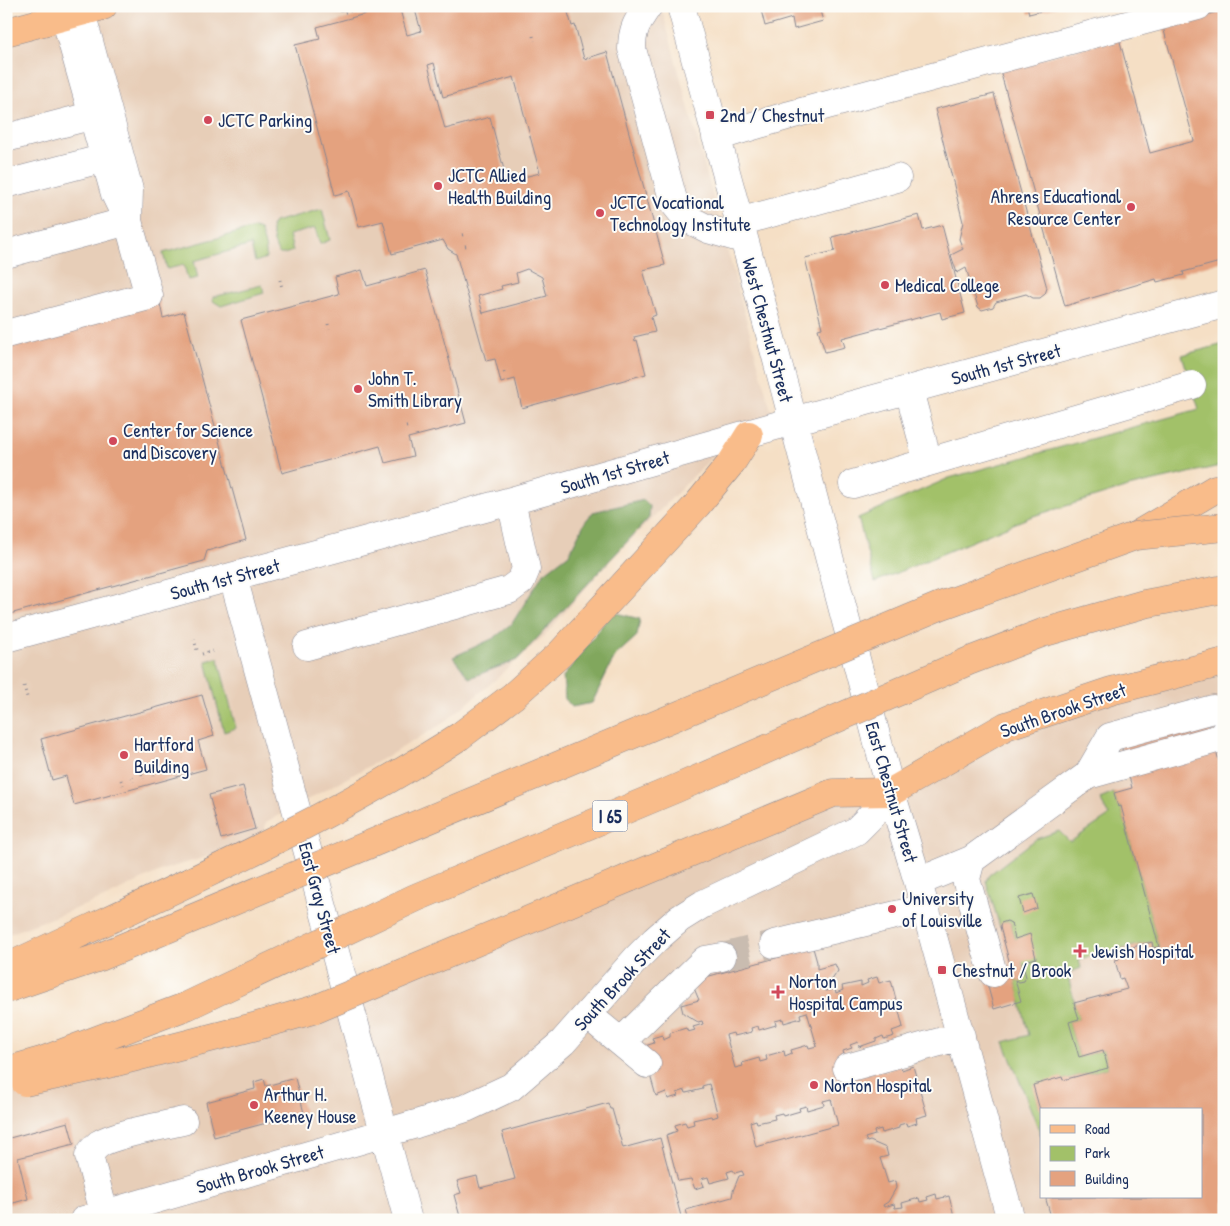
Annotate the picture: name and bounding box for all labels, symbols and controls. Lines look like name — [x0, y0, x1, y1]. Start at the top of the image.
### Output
place label: 2nd / Chestnut — [720, 102, 825, 128]
place label: JCTC Parking — [218, 107, 312, 133]
marker: 2nd / Chestnut — [704, 109, 716, 121]
marker: JCTC Parking — [202, 114, 214, 126]
place label: JCTC Allied Health Building — [448, 162, 551, 210]
marker: JCTC Allied Health Building — [432, 180, 444, 192]
place label: Ahrens Educational Resource Center — [991, 183, 1122, 231]
place label: JCTC Vocational Technology Institute — [610, 189, 751, 237]
marker: Ahrens Educational Resource Center — [1125, 201, 1137, 213]
marker: JCTC Vocational Technology Institute — [594, 207, 606, 219]
street label: West Chestnut Street — [736, 255, 800, 406]
place label: Medical College — [895, 272, 1000, 298]
marker: Medical College — [879, 279, 891, 291]
street label: South 1st Street — [948, 337, 1064, 391]
place label: John T. Smith Library — [368, 365, 462, 413]
marker: John T. Smith Library — [352, 383, 364, 395]
place label: Center for Science and Discovery — [123, 417, 253, 465]
marker: Center for Science and Discovery — [107, 435, 119, 447]
street label: South 1st Street — [557, 444, 673, 500]
street label: South 1st Street — [167, 552, 283, 606]
street label: South Brook Street — [997, 676, 1130, 744]
street label: East Chestnut Street — [859, 719, 925, 866]
place label: Hartford Building — [134, 731, 194, 779]
marker: Hartford Building — [118, 749, 130, 761]
road number: I 65 — [592, 800, 628, 831]
street label: East Gray Street — [293, 839, 348, 957]
place label: University of Louisville — [902, 885, 983, 933]
marker: University of Louisville — [886, 903, 898, 915]
street label: South Brook Street — [568, 922, 677, 1036]
place label: Jewish Hospital — [1091, 938, 1195, 964]
marker: Jewish Hospital — [1073, 944, 1087, 958]
place label: Chestnut / Brook — [952, 957, 1072, 983]
marker: Chestnut / Brook — [936, 964, 948, 976]
place label: Norton Hospital Campus — [789, 968, 903, 1016]
marker: Norton Hospital Campus — [771, 985, 785, 999]
place label: Norton Hospital — [824, 1072, 932, 1098]
marker: Norton Hospital — [808, 1079, 820, 1091]
place label: Arthur H. Keeney House — [264, 1081, 357, 1129]
marker: Arthur H. Keeney House — [248, 1099, 260, 1111]
legend — [1040, 1108, 1202, 1198]
text: Road — [1085, 1118, 1110, 1139]
street label: South Brook Street — [193, 1138, 327, 1200]
text: Park — [1085, 1142, 1110, 1163]
text: Building — [1085, 1168, 1129, 1189]

